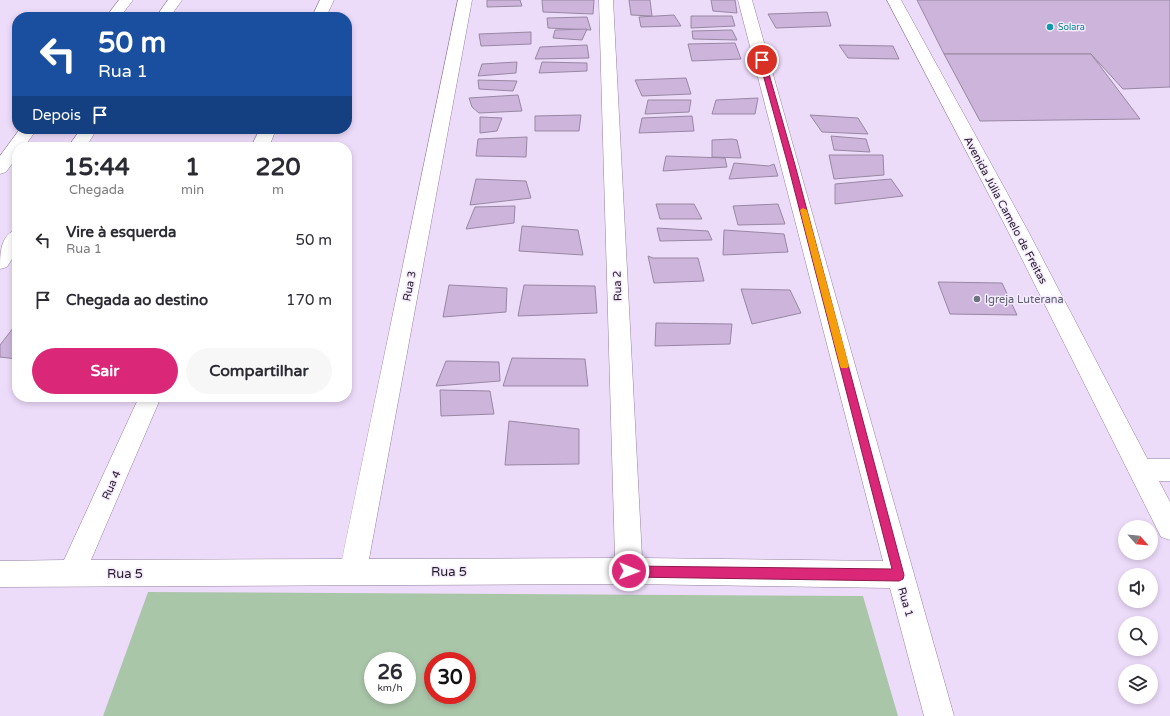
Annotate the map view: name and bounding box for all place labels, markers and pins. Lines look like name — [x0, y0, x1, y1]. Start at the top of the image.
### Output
marker: Solara — [1045, 22, 1055, 32]
place label: Solara — [1058, 22, 1085, 33]
pin — [745, 43, 779, 77]
place label: Igreja Luterana — [985, 293, 1064, 306]
marker: Igreja Luterana — [972, 294, 982, 304]

